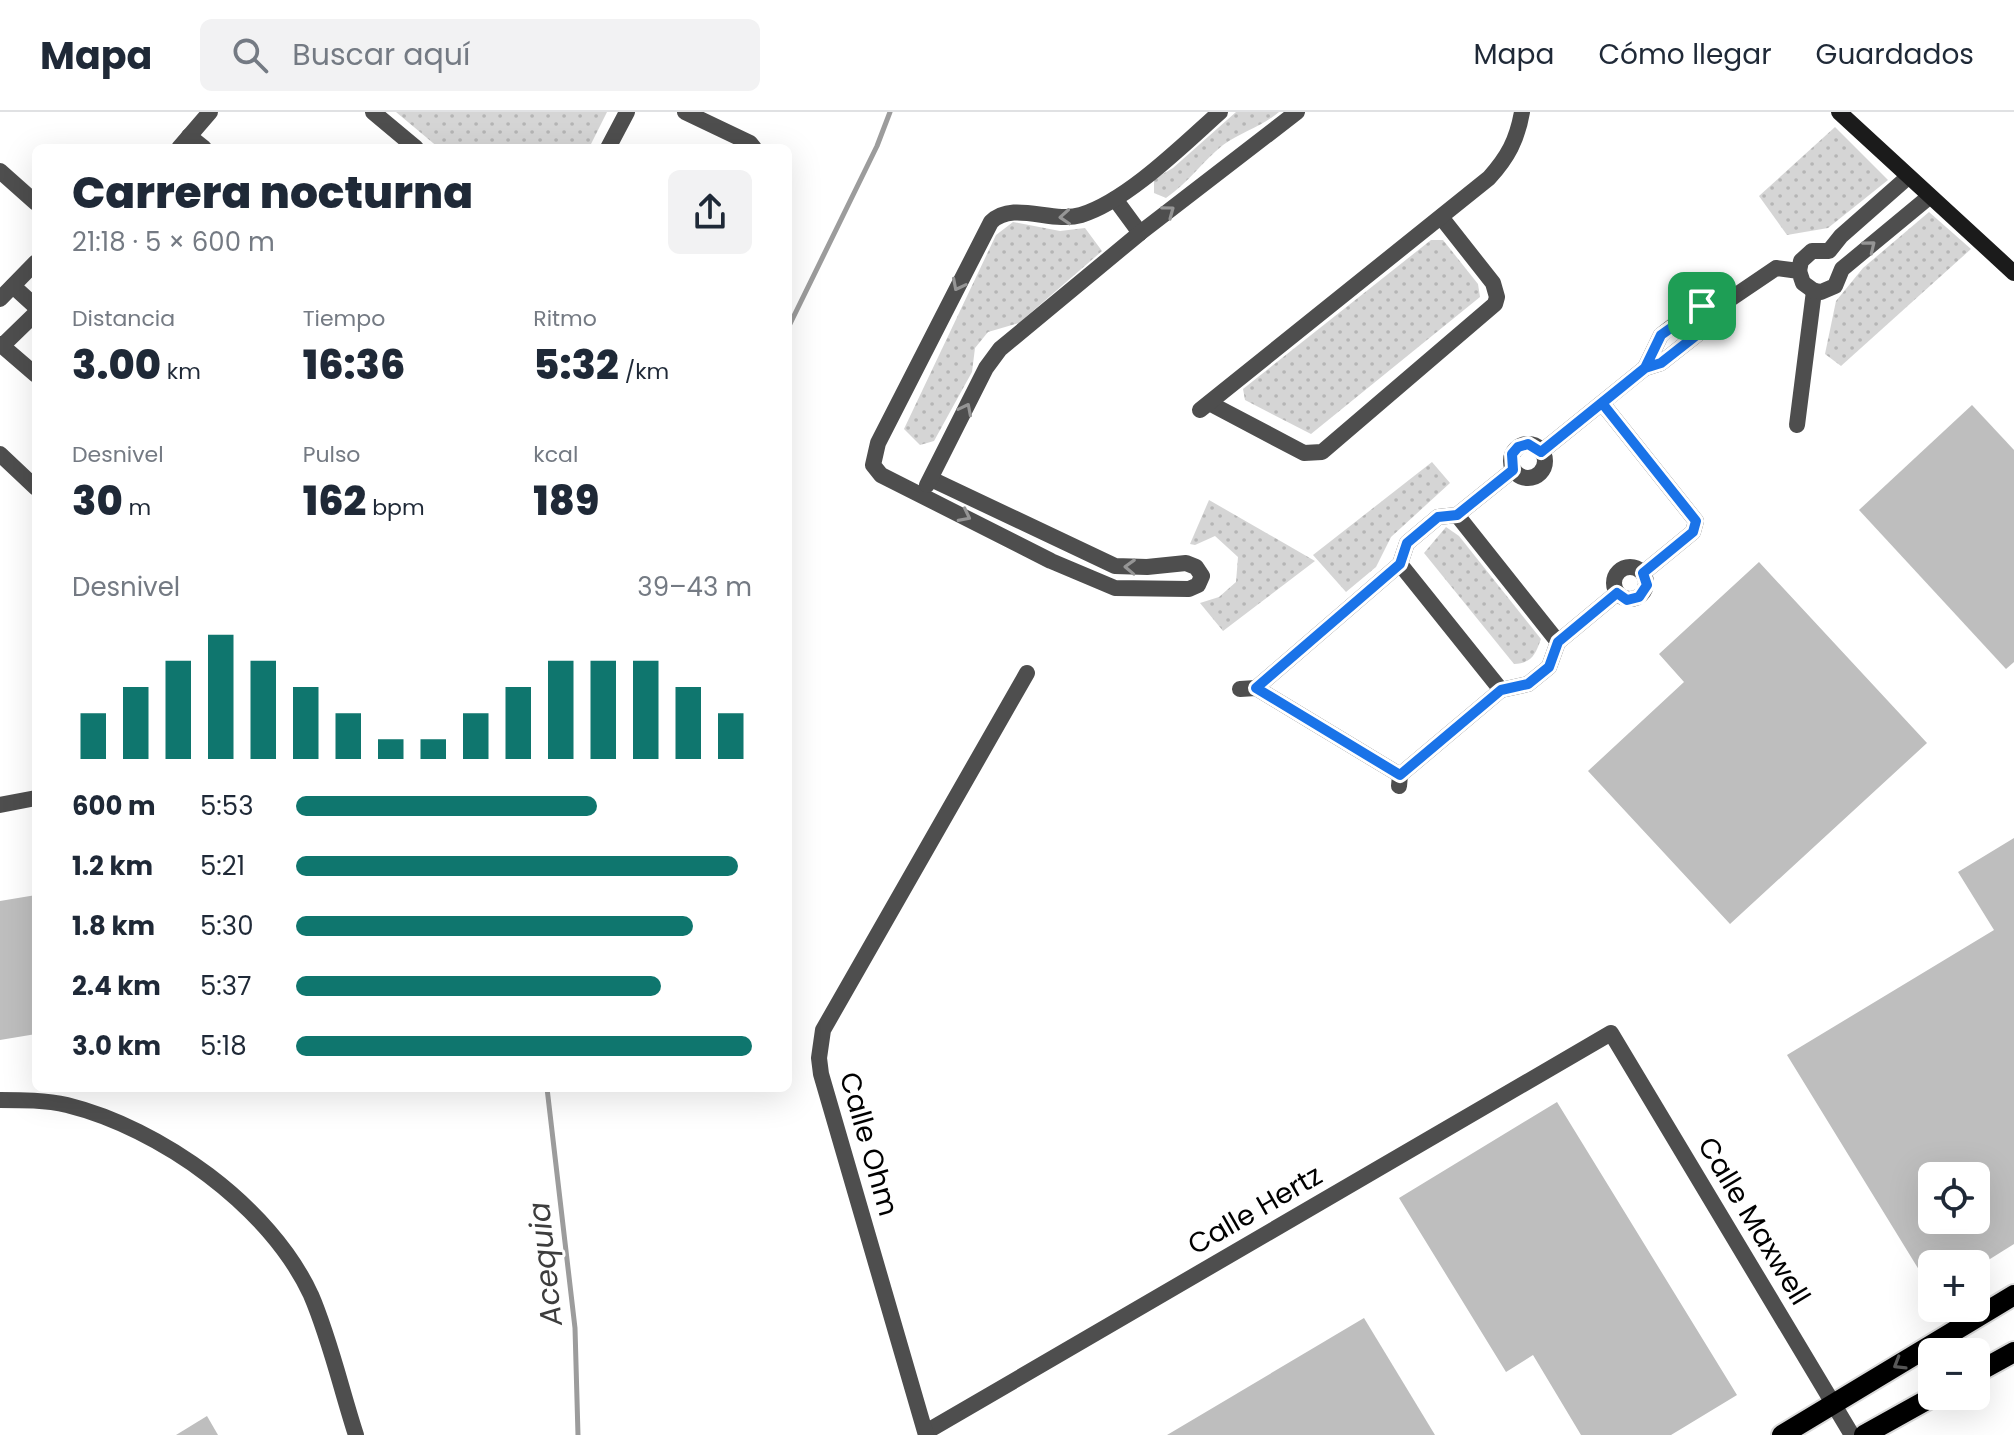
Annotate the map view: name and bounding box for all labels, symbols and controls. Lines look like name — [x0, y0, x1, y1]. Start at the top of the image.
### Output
search box — [200, 19, 760, 91]
text: Mapa — [40, 29, 152, 82]
icon: search — [228, 33, 272, 77]
text: Buscar aquí — [292, 33, 470, 76]
text: Mapa — [1473, 35, 1554, 74]
text: Cómo llegar — [1598, 35, 1772, 74]
text: Guardados — [1816, 35, 1974, 74]
text: Carrera nocturna — [72, 162, 473, 223]
button: share — [668, 170, 752, 254]
one-way arrow — [1161, 206, 1175, 221]
one-way arrow — [1058, 208, 1071, 225]
text: 21:18 · 5 × 600 m — [72, 224, 275, 260]
one-way arrow — [1861, 241, 1875, 256]
pin — [1668, 272, 1736, 340]
one-way arrow — [953, 276, 968, 291]
icon: arrive — [1680, 284, 1724, 328]
text: Distancia — [72, 303, 175, 334]
text: Tiempo — [303, 303, 385, 334]
text: Ritmo — [533, 303, 597, 334]
text: 3.00 — [72, 337, 161, 393]
text: 16:36 — [303, 337, 405, 393]
text: 5:32 — [533, 337, 619, 393]
text: km — [161, 356, 201, 387]
text: /km — [619, 356, 669, 387]
one-way arrow — [956, 402, 971, 417]
text: Desnivel — [72, 439, 164, 470]
text: Pulso — [303, 439, 360, 470]
text: kcal — [533, 439, 578, 470]
text: 30 — [72, 473, 123, 529]
text: 162 — [303, 473, 366, 529]
text: 189 — [533, 473, 599, 529]
text: m — [123, 492, 151, 523]
text: bpm — [366, 492, 425, 523]
one-way arrow — [956, 507, 971, 522]
one-way arrow — [1123, 558, 1136, 575]
text: Desnivel — [72, 569, 180, 605]
text: 39–43 m — [637, 569, 752, 605]
text: 600 m — [72, 788, 156, 824]
text: 5:53 — [200, 788, 254, 824]
text: 1.2 km — [72, 848, 153, 884]
text: 5:21 — [200, 848, 245, 884]
text: 1.8 km — [72, 908, 155, 944]
text: 5:30 — [200, 908, 254, 944]
text: 2.4 km — [72, 968, 161, 1004]
text: 5:37 — [200, 968, 251, 1004]
text: 3.0 km — [72, 1028, 161, 1064]
text: 5:18 — [200, 1028, 247, 1064]
street label: Calle Ohm — [830, 1068, 908, 1220]
street label: Calle Maxwell — [1688, 1130, 1820, 1312]
street label: Calle Hertz — [1181, 1156, 1329, 1264]
map controls — [1918, 1162, 1990, 1410]
button: locate — [1918, 1162, 1990, 1234]
water label: Acequia — [517, 1200, 573, 1329]
button: + — [1918, 1250, 1990, 1322]
button: − — [1918, 1338, 1990, 1410]
one-way arrow — [1893, 1354, 1908, 1370]

